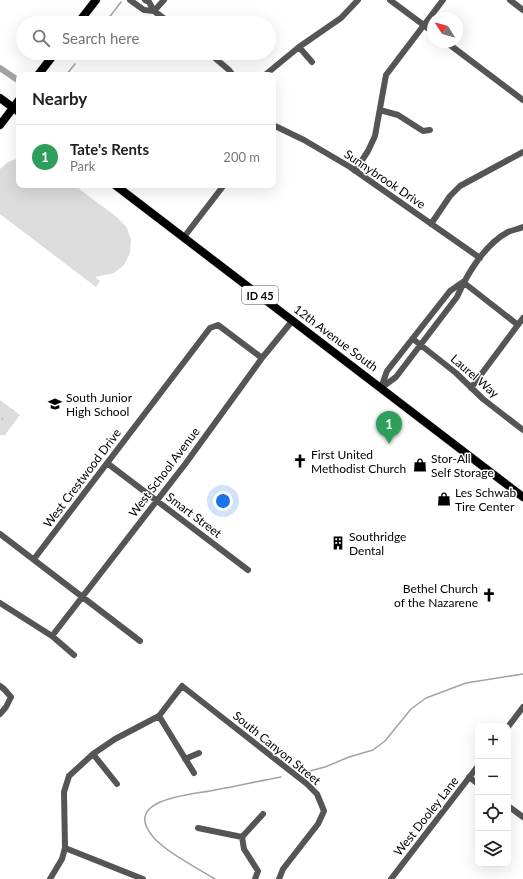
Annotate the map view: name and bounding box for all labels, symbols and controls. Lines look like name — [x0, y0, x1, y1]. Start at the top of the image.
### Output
north arrow — [427, 12, 463, 48]
search box — [16, 16, 276, 60]
icon: search — [30, 27, 52, 49]
text: Search here — [62, 29, 139, 47]
text: Nearby — [32, 88, 87, 109]
text: Tate's Rents — [70, 140, 149, 158]
street label: Sunnybrook Drive — [342, 146, 428, 212]
text: 1 — [41, 149, 49, 165]
text: 200 m — [223, 149, 260, 165]
text: Park — [70, 158, 95, 174]
road number: ID 45 — [242, 286, 278, 304]
street label: 12th Avenue South — [291, 302, 381, 374]
street label: Laurel Way — [448, 351, 503, 401]
place label: South Junior High School — [66, 390, 133, 419]
school or university icon: South Junior High School — [47, 396, 63, 412]
pin: 1 — [376, 411, 402, 444]
street label: West School Avenue — [125, 424, 203, 520]
street label: West Crestwood Drive — [40, 426, 124, 530]
place label: First United Methodist Church — [311, 447, 406, 476]
place label: Stor-All Self Storage — [431, 451, 494, 480]
church icon: First United Methodist Church — [292, 453, 308, 469]
shop icon: Stor-All Self Storage — [412, 457, 428, 473]
place label: Les Schwab Tire Center — [455, 485, 517, 514]
street label: Smart Street — [163, 489, 225, 541]
your location — [213, 491, 233, 511]
shop icon: Les Schwab Tire Center — [436, 491, 452, 507]
place label: Southridge Dental — [349, 529, 406, 558]
building icon: Southridge Dental — [330, 535, 346, 551]
place label: Bethel Church of the Nazarene — [394, 581, 478, 610]
church icon: Bethel Church of the Nazarene — [481, 587, 497, 603]
street label: South Canyon Street — [230, 708, 325, 788]
map controls — [475, 723, 511, 867]
button: + — [475, 723, 511, 759]
button: − — [475, 759, 511, 795]
street label: West Dooley Lane — [390, 773, 462, 859]
button: locate — [475, 795, 511, 831]
button: layers — [475, 831, 511, 867]

